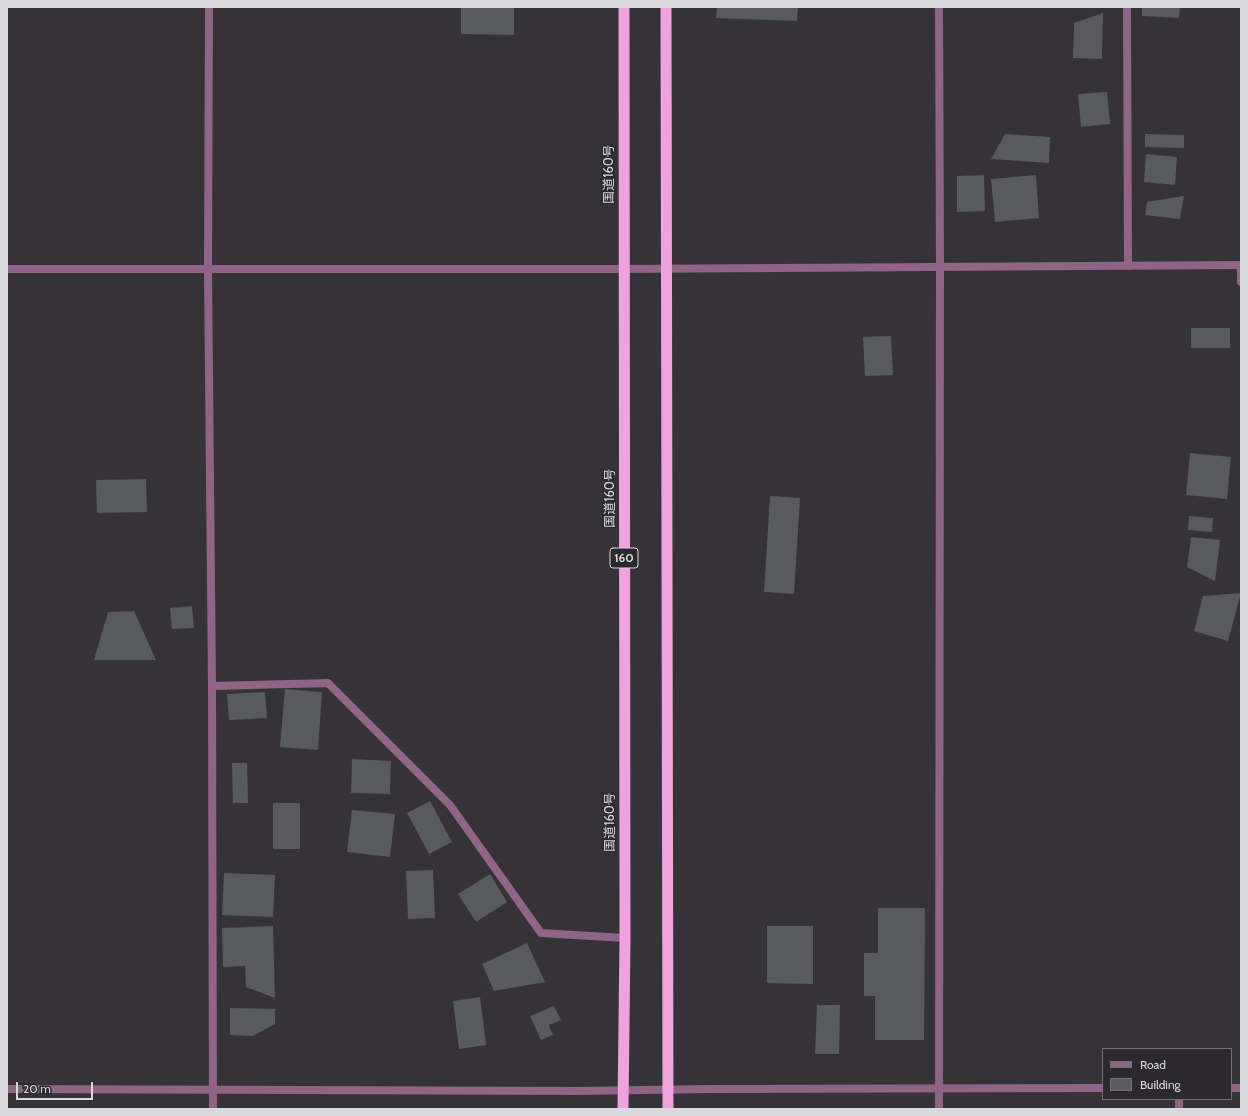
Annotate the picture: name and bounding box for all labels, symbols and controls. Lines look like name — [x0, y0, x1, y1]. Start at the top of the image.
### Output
street label: 国道160号 — [601, 144, 617, 204]
street label: 国道160号 — [602, 468, 618, 528]
road number: 160 — [610, 548, 638, 568]
street label: 国道160号 — [602, 792, 618, 852]
legend — [1102, 1048, 1232, 1100]
text: Road — [1140, 1057, 1166, 1072]
scale bar — [18, 1074, 95, 1100]
text: Building — [1140, 1077, 1181, 1092]
text: 20 m — [23, 1081, 51, 1096]

